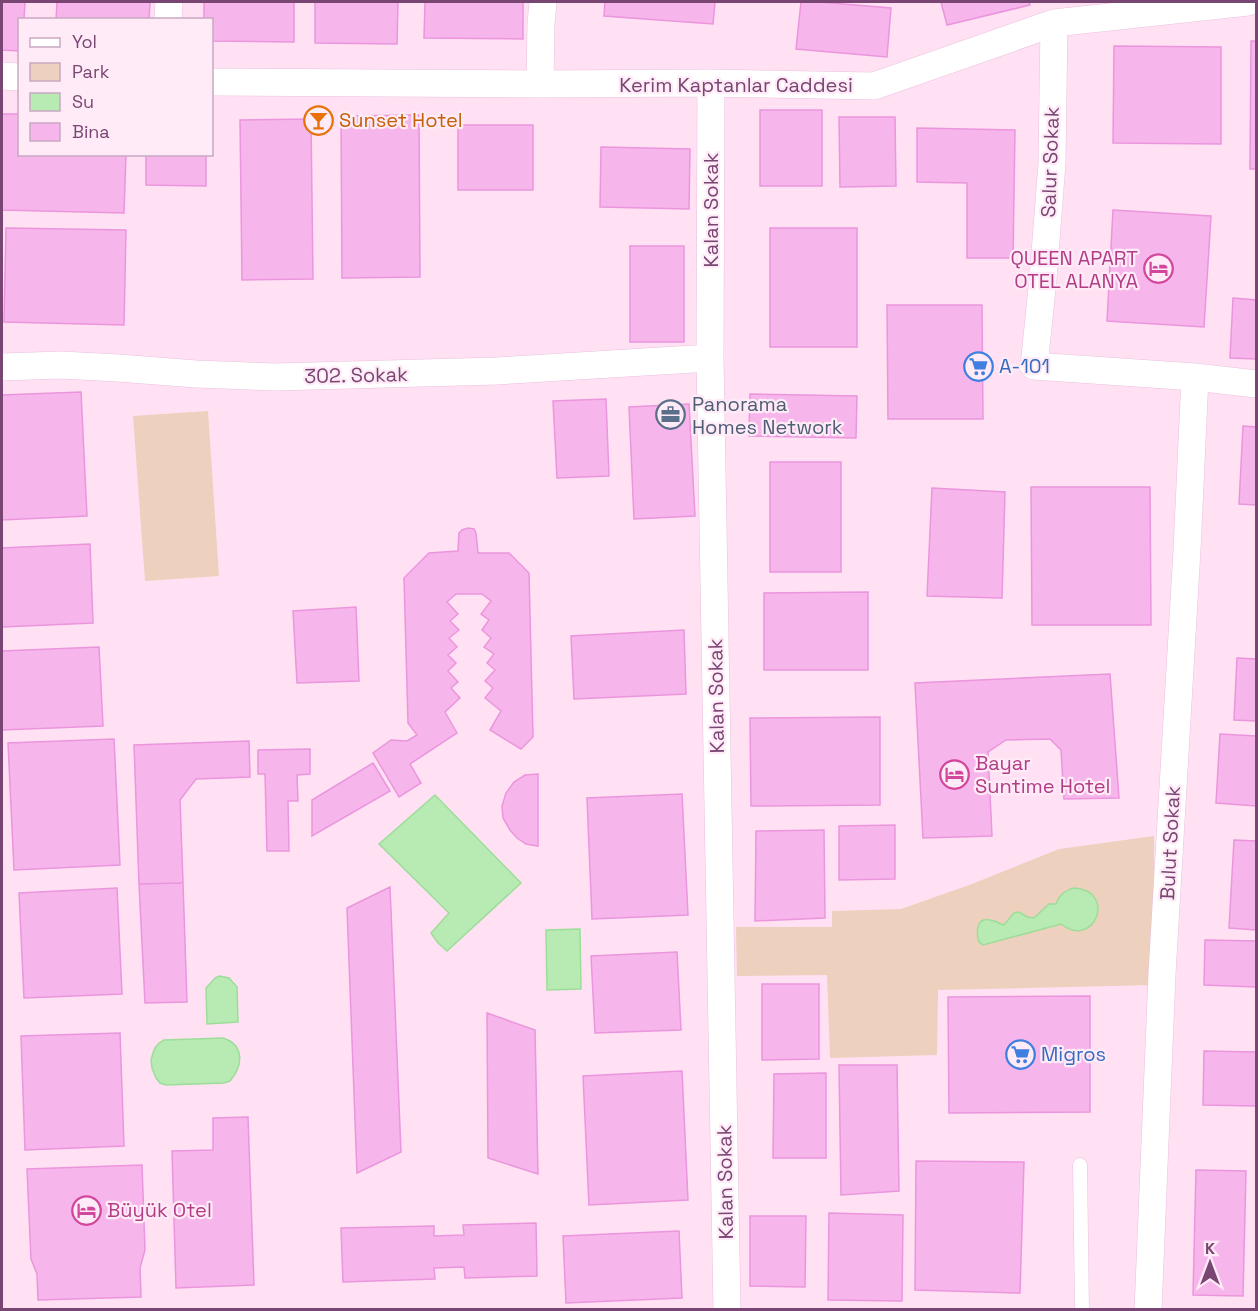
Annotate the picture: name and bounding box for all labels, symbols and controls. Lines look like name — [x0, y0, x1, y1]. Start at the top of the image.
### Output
legend — [18, 18, 213, 156]
text: Yol — [72, 30, 97, 53]
text: Park — [72, 60, 110, 83]
street label: Kerim Kaptanlar Caddesi — [619, 72, 853, 98]
text: Su — [72, 90, 94, 113]
bar icon: Sunset Hotel — [302, 104, 334, 136]
street label: Salur Sokak — [1035, 106, 1065, 218]
place label: Sunset Hotel — [339, 107, 463, 133]
text: Bina — [72, 120, 110, 143]
street label: Kalan Sokak — [698, 152, 724, 267]
place label: QUEEN APART OTEL ALANYA — [1010, 245, 1138, 294]
hotel icon: QUEEN APART OTEL ALANYA — [1143, 253, 1175, 285]
supermarket icon: A-101 — [962, 350, 994, 382]
place label: A-101 — [999, 353, 1050, 379]
street label: 302. Sokak — [304, 361, 408, 389]
place label: Panorama Homes Network — [692, 391, 843, 440]
office icon: Panorama Homes Network — [655, 399, 687, 431]
street label: Kalan Sokak — [702, 638, 730, 754]
place label: Bayar Suntime Hotel — [975, 750, 1110, 799]
hotel icon: Bayar Suntime Hotel — [938, 759, 970, 791]
street label: Bulut Sokak — [1154, 785, 1186, 901]
supermarket icon: Migros — [1004, 1038, 1036, 1070]
place label: Migros — [1041, 1041, 1106, 1067]
street label: Kalan Sokak — [711, 1124, 739, 1240]
hotel icon: Büyük Otel — [70, 1194, 102, 1226]
place label: Büyük Otel — [107, 1197, 212, 1223]
north arrow — [1180, 1233, 1240, 1293]
text: K — [1205, 1238, 1215, 1259]

